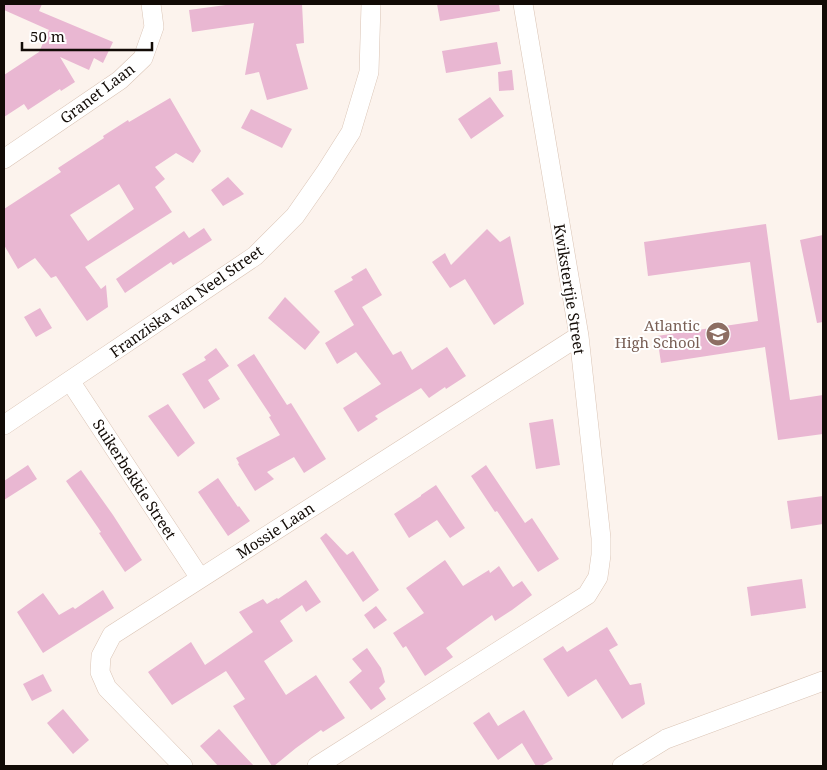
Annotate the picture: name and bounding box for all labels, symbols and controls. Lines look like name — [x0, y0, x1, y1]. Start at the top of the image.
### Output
scale bar — [22, 20, 152, 52]
text: 50 m — [30, 26, 65, 46]
street label: Granet Laan — [56, 58, 139, 128]
street label: Kwikstertjie Street — [550, 222, 590, 356]
street label: Franziska van Neel Street — [105, 240, 267, 362]
place label: Atlantic High School — [615, 315, 700, 352]
school or university icon: Atlantic High School — [705, 321, 731, 347]
street label: Suikerbekkie Street — [89, 415, 181, 543]
street label: Mossie Laan — [232, 497, 318, 563]

